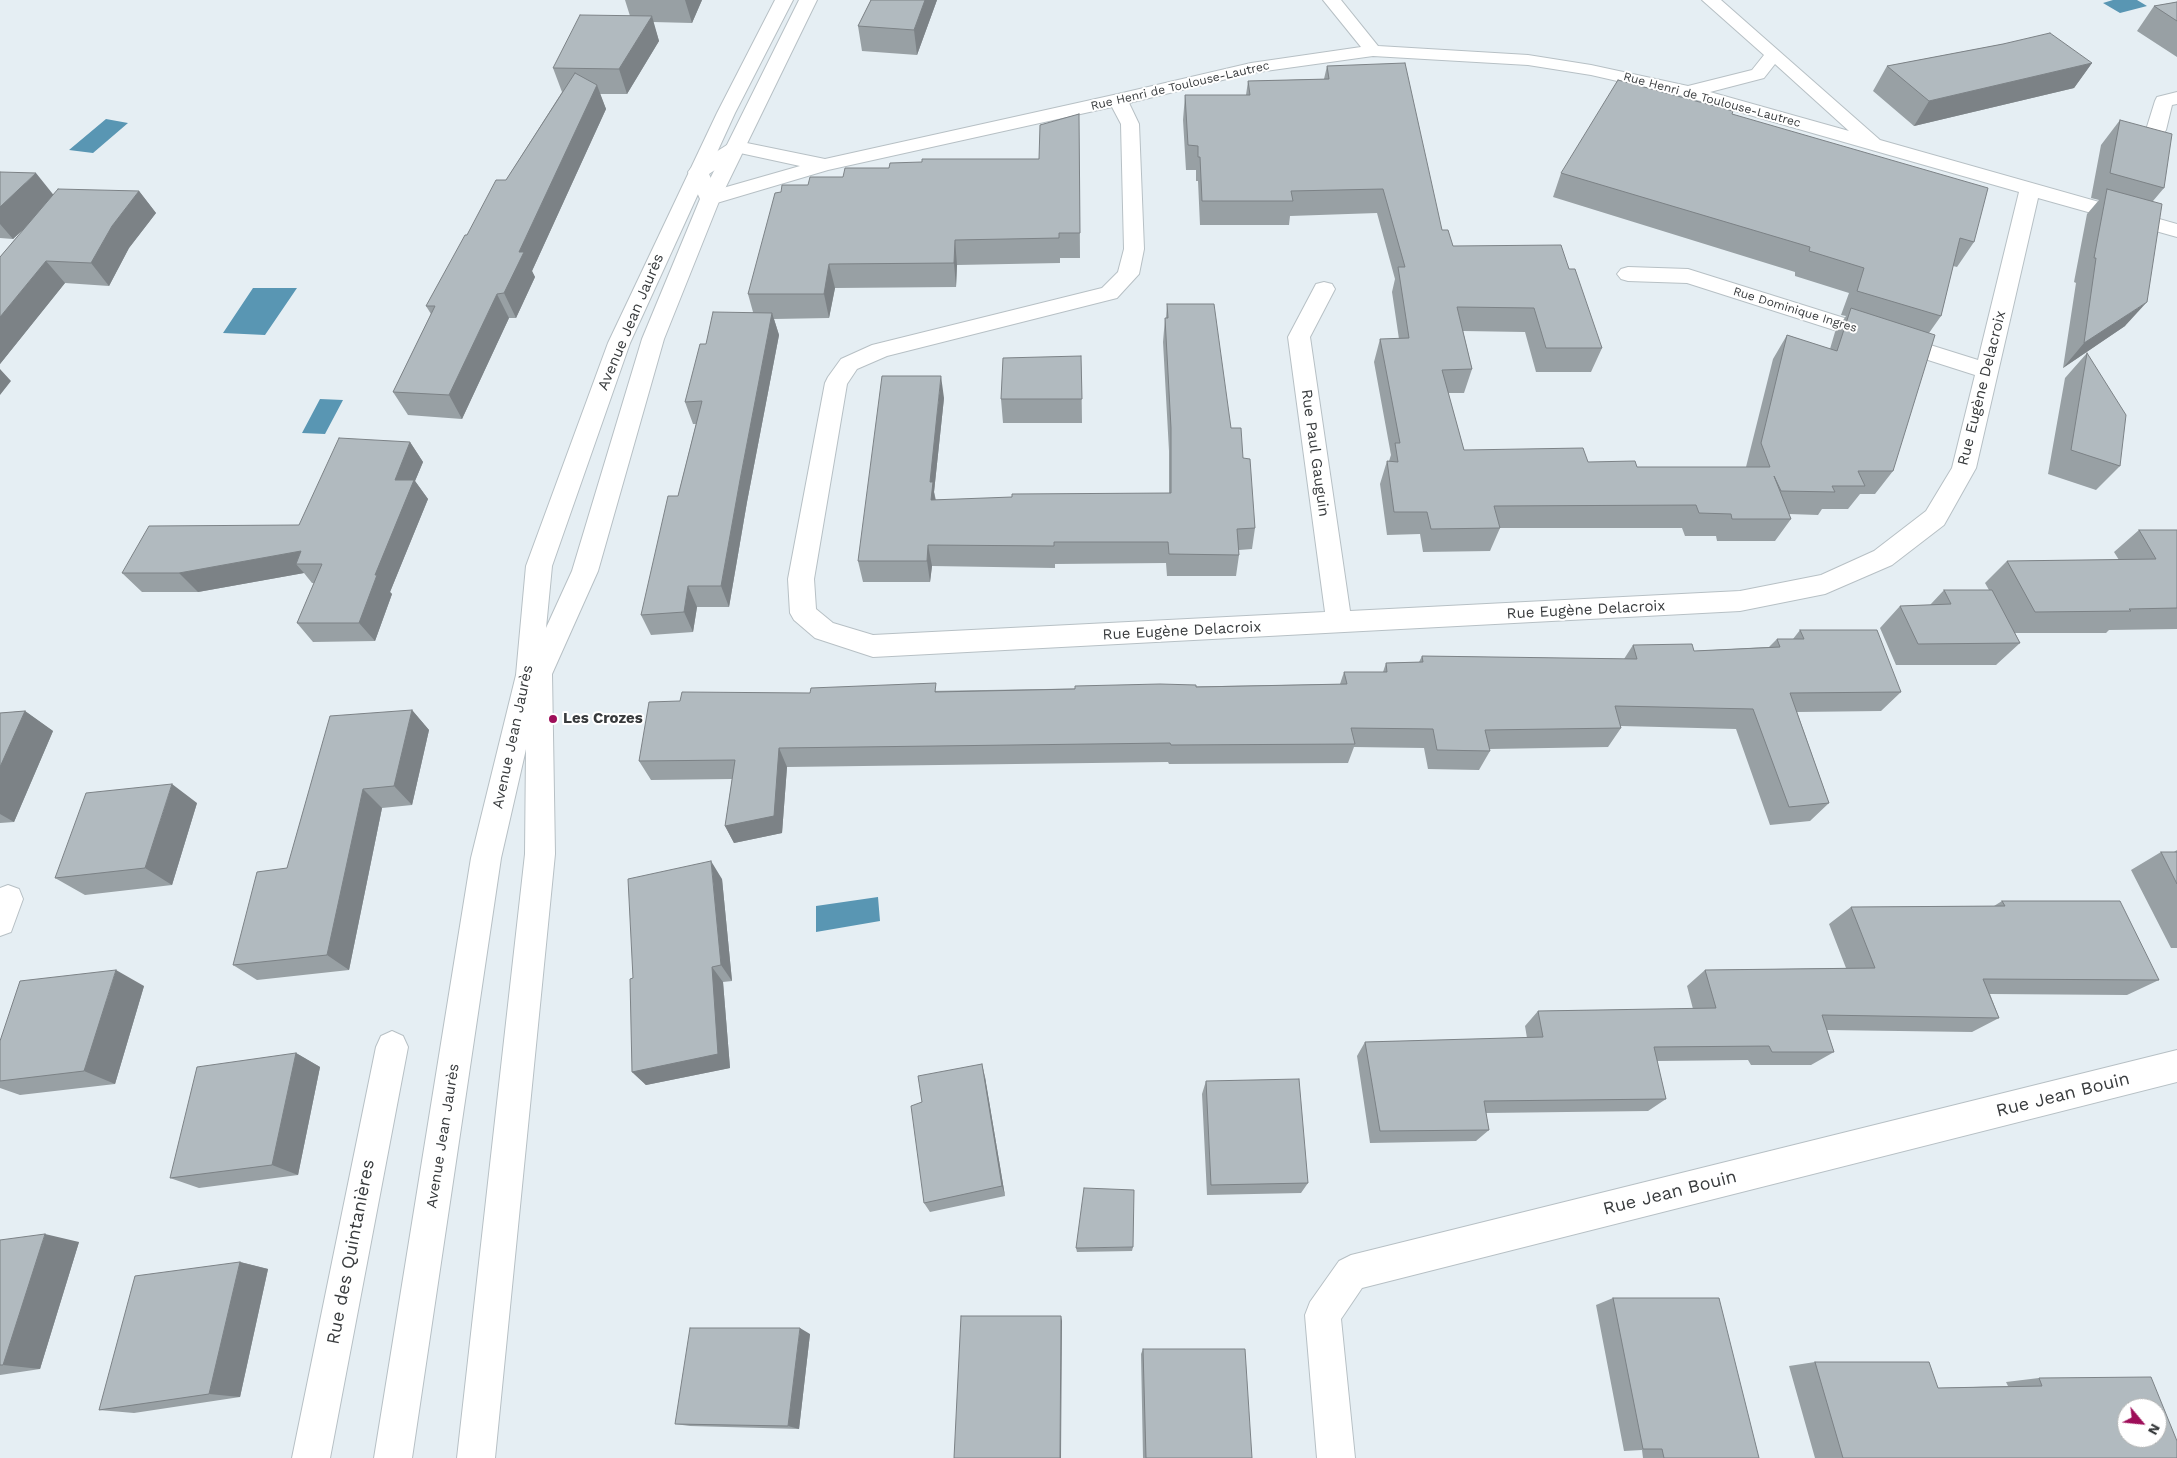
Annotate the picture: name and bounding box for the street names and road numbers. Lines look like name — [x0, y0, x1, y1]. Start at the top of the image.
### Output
street label: Rue Henri de Toulouse-Lautrec — [1089, 58, 1271, 114]
street label: Rue Henri de Toulouse-Lautrec — [1622, 69, 1802, 131]
street label: Avenue Jean Jaurès — [594, 251, 668, 393]
street label: Rue Dominique Ingres — [1731, 284, 1859, 336]
street label: Rue Eugène Delacroix — [1954, 309, 2010, 467]
street label: Rue Paul Gauguin — [1297, 388, 1333, 518]
street label: Rue Eugène Delacroix — [1506, 597, 1666, 623]
street label: Rue Eugène Delacroix — [1102, 618, 1262, 644]
street label: Avenue Jean Jaurès — [489, 663, 537, 811]
street label: Avenue Jean Jaurès — [423, 1062, 463, 1210]
street label: Rue Jean Bouin — [1994, 1068, 2132, 1122]
street label: Rue des Quintanières — [322, 1158, 380, 1346]
street label: Rue Jean Bouin — [1601, 1166, 1739, 1220]

